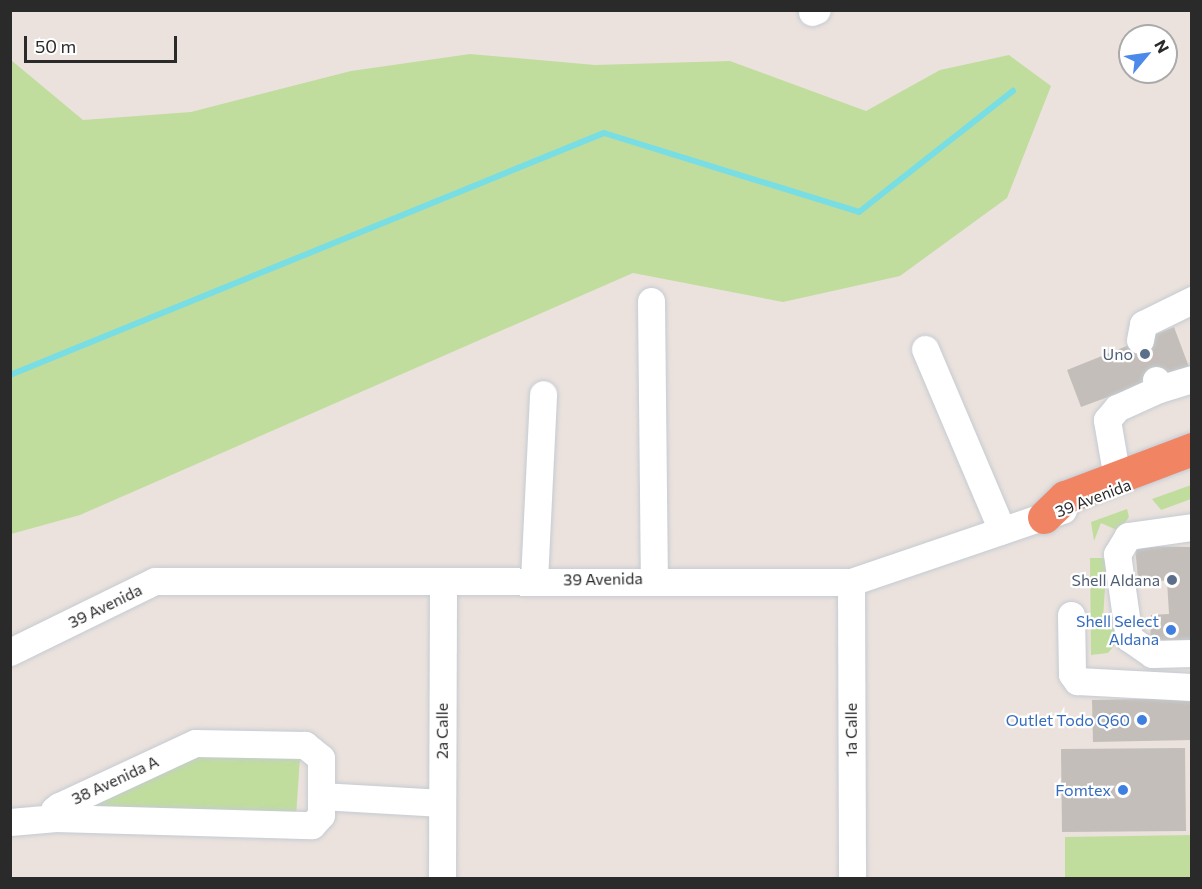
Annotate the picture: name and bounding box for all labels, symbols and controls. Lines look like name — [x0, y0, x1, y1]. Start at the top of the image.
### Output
scale bar — [27, 24, 180, 62]
north arrow — [1118, 24, 1178, 84]
text: 50 m — [35, 35, 76, 57]
text: N — [1151, 36, 1174, 56]
place label: Uno — [1103, 344, 1133, 364]
marker: Uno — [1138, 347, 1152, 361]
street label: 39 Avenida — [1052, 475, 1134, 521]
street label: 39 Avenida — [563, 569, 643, 589]
place label: Shell Aldana — [1072, 570, 1160, 590]
marker: Shell Aldana — [1165, 573, 1179, 587]
street label: 39 Avenida — [65, 580, 145, 632]
place label: Shell Select Aldana — [1076, 611, 1159, 649]
marker: Shell Select Aldana — [1164, 623, 1178, 637]
street label: 2a Calle — [432, 703, 452, 759]
street label: 1a Calle — [841, 703, 861, 757]
place label: Outlet Todo Q60 — [1006, 710, 1130, 730]
marker: Outlet Todo Q60 — [1135, 713, 1149, 727]
street label: 38 Avenida A — [68, 752, 162, 808]
place label: Fomtex — [1055, 780, 1111, 800]
marker: Fomtex — [1116, 783, 1130, 797]

